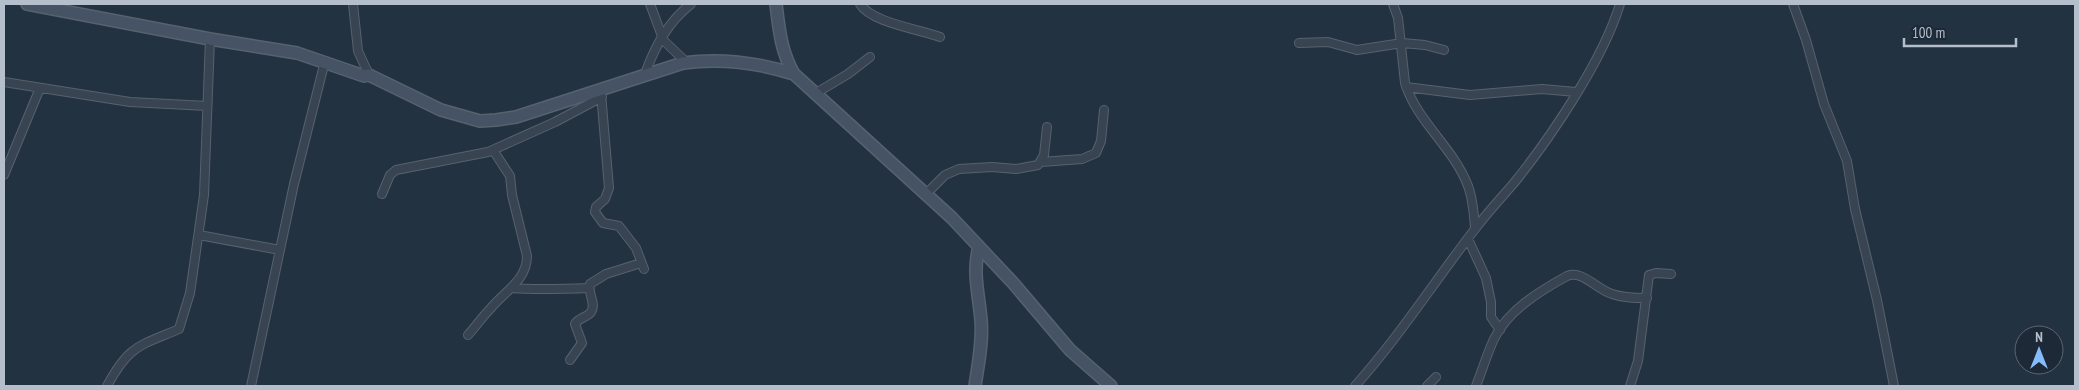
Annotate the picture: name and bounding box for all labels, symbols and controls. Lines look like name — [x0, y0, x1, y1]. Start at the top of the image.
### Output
scale bar — [1904, 15, 2016, 47]
text: 100 m — [1912, 23, 1945, 42]
north arrow — [2014, 325, 2064, 375]
text: N — [2035, 328, 2043, 346]

